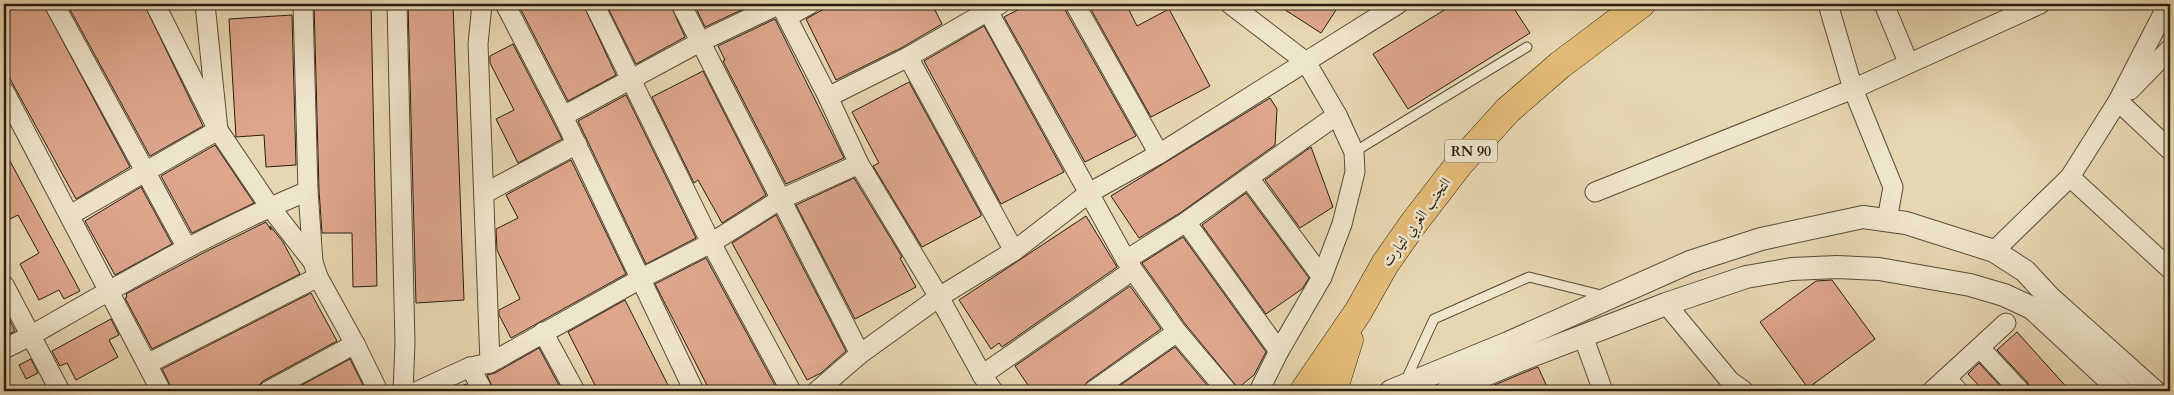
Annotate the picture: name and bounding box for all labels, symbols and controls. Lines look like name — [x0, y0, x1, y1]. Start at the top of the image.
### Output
road number: RN 90 — [1445, 140, 1497, 162]
street label: التجنب الغربي لتيارت — [1377, 173, 1457, 272]

